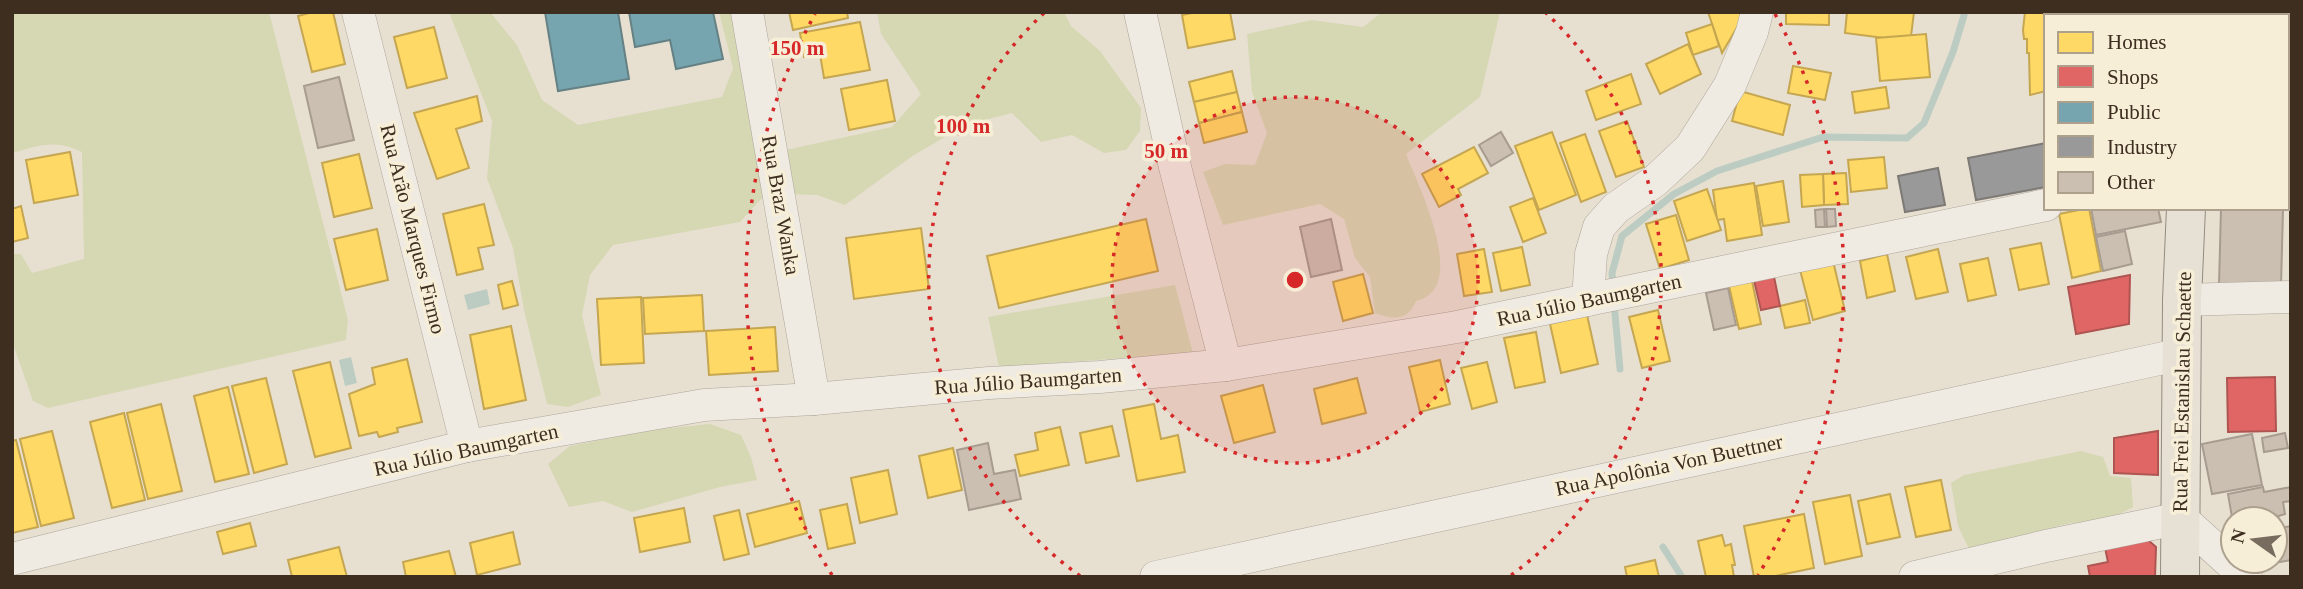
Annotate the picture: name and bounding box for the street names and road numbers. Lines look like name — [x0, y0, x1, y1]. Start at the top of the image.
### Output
street label: Rua Arão Marques Firmo — [375, 122, 451, 336]
street label: Rua Braz Wanka — [757, 133, 805, 277]
street label: Rua Júlio Baumgarten — [1495, 269, 1684, 331]
street label: Rua Frei Estanislau Schaette — [2168, 271, 2196, 513]
street label: Rua Júlio Baumgarten — [933, 362, 1123, 400]
street label: Rua Júlio Baumgarten — [372, 419, 561, 481]
street label: Rua Apolônia Von Buettner — [1553, 429, 1785, 501]

